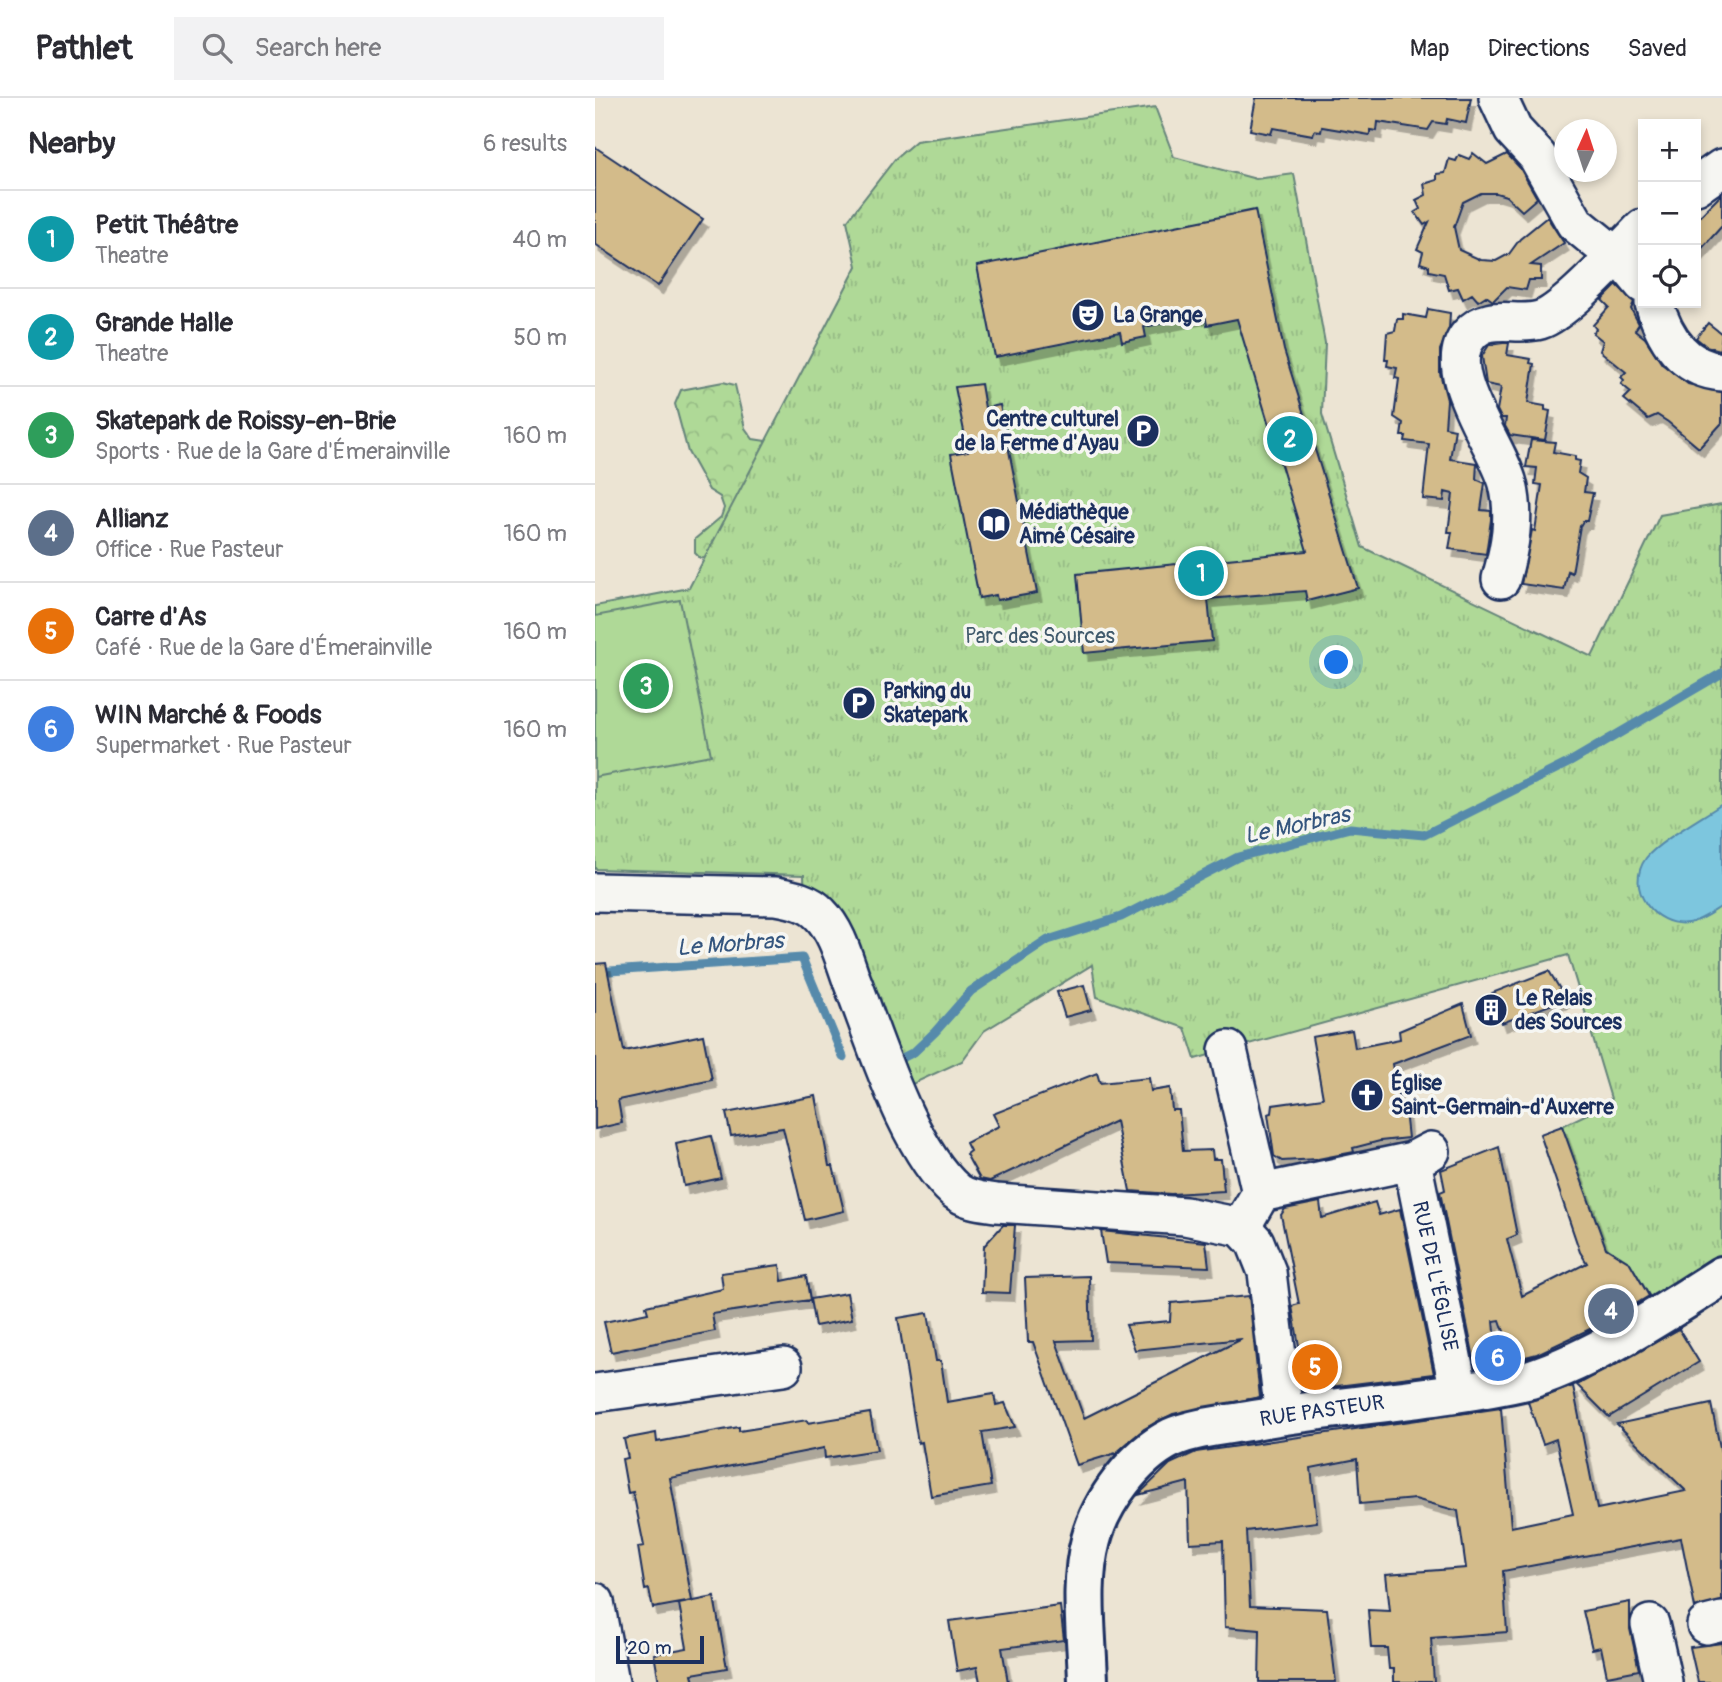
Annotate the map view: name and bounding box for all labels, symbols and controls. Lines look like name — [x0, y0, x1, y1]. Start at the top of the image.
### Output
search box — [174, 17, 664, 80]
text: Pathlet — [35, 28, 132, 69]
icon: search — [198, 29, 236, 67]
text: Search here — [254, 32, 381, 64]
text: Map — [1410, 34, 1450, 63]
text: Directions — [1488, 34, 1589, 63]
text: Saved — [1627, 34, 1687, 63]
north arrow — [1554, 119, 1617, 182]
map controls — [1638, 119, 1701, 308]
button: + — [1638, 119, 1701, 182]
text: Nearby — [28, 125, 115, 162]
text: 6 results — [483, 129, 567, 158]
button: − — [1638, 182, 1701, 245]
text: Petit Théâtre — [95, 209, 238, 241]
text: 1 — [47, 225, 56, 254]
text: 40 m — [513, 225, 567, 254]
text: Theatre — [95, 241, 168, 270]
button: locate — [1638, 245, 1701, 308]
theatre icon: La Grange — [1069, 296, 1107, 334]
place label: La Grange — [1113, 302, 1203, 329]
text: Grande Halle — [95, 307, 233, 339]
text: 2 — [45, 323, 57, 352]
text: 50 m — [513, 323, 567, 352]
text: Theatre — [95, 339, 168, 368]
text: Skatepark de Roissy-en-Brie — [95, 405, 396, 437]
place label: Centre culturel de la Ferme d'Ayau — [955, 406, 1119, 457]
parking icon: Centre culturel de la Ferme d'Ayau — [1124, 412, 1162, 450]
pin: 2 — [1267, 413, 1313, 465]
text: 3 — [45, 421, 57, 450]
text: 160 m — [503, 421, 567, 450]
text: Sports · Rue de la Gare d'Émerainville — [95, 437, 450, 466]
place label: Médiathèque Aimé Césaire — [1019, 499, 1135, 550]
text: Allianz — [95, 503, 168, 535]
library icon: Médiathèque Aimé Césaire — [975, 505, 1013, 543]
text: 4 — [44, 519, 58, 548]
text: 160 m — [503, 519, 567, 548]
text: Office · Rue Pasteur — [95, 535, 284, 564]
pin: 1 — [1178, 547, 1224, 599]
text: Carre d'As — [95, 601, 206, 633]
text: 5 — [45, 617, 57, 646]
text: 160 m — [503, 617, 567, 646]
park label: Parc des Sources — [965, 623, 1116, 650]
text: Café · Rue de la Gare d'Émerainville — [95, 633, 432, 662]
your location — [1319, 645, 1353, 679]
pin: 3 — [623, 660, 669, 712]
place label: Parking du Skatepark — [883, 678, 971, 729]
parking icon: Parking du Skatepark — [840, 684, 878, 722]
text: WIN Marché & Foods — [95, 699, 321, 731]
text: 6 — [44, 715, 58, 744]
text: 160 m — [503, 715, 567, 744]
text: Supermarket · Rue Pasteur — [95, 731, 352, 760]
water label: Le Morbras — [1242, 799, 1355, 850]
water label: Le Morbras — [676, 926, 787, 962]
place label: Le Relais des Sources — [1515, 985, 1622, 1036]
building icon: Le Relais des Sources — [1472, 991, 1510, 1029]
place label: Église Saint-Germain-d'Auxerre — [1391, 1069, 1614, 1121]
church icon: Église Saint-Germain-d'Auxerre — [1348, 1076, 1386, 1114]
street label: RUE DE L'ÉGLISE — [1406, 1198, 1464, 1354]
pin: 4 — [1588, 1285, 1634, 1337]
pin: 6 — [1475, 1332, 1521, 1384]
pin: 5 — [1292, 1341, 1338, 1393]
street label: RUE PASTEUR — [1258, 1389, 1386, 1433]
scale bar — [616, 1633, 703, 1665]
text: 20 m — [627, 1636, 672, 1660]

